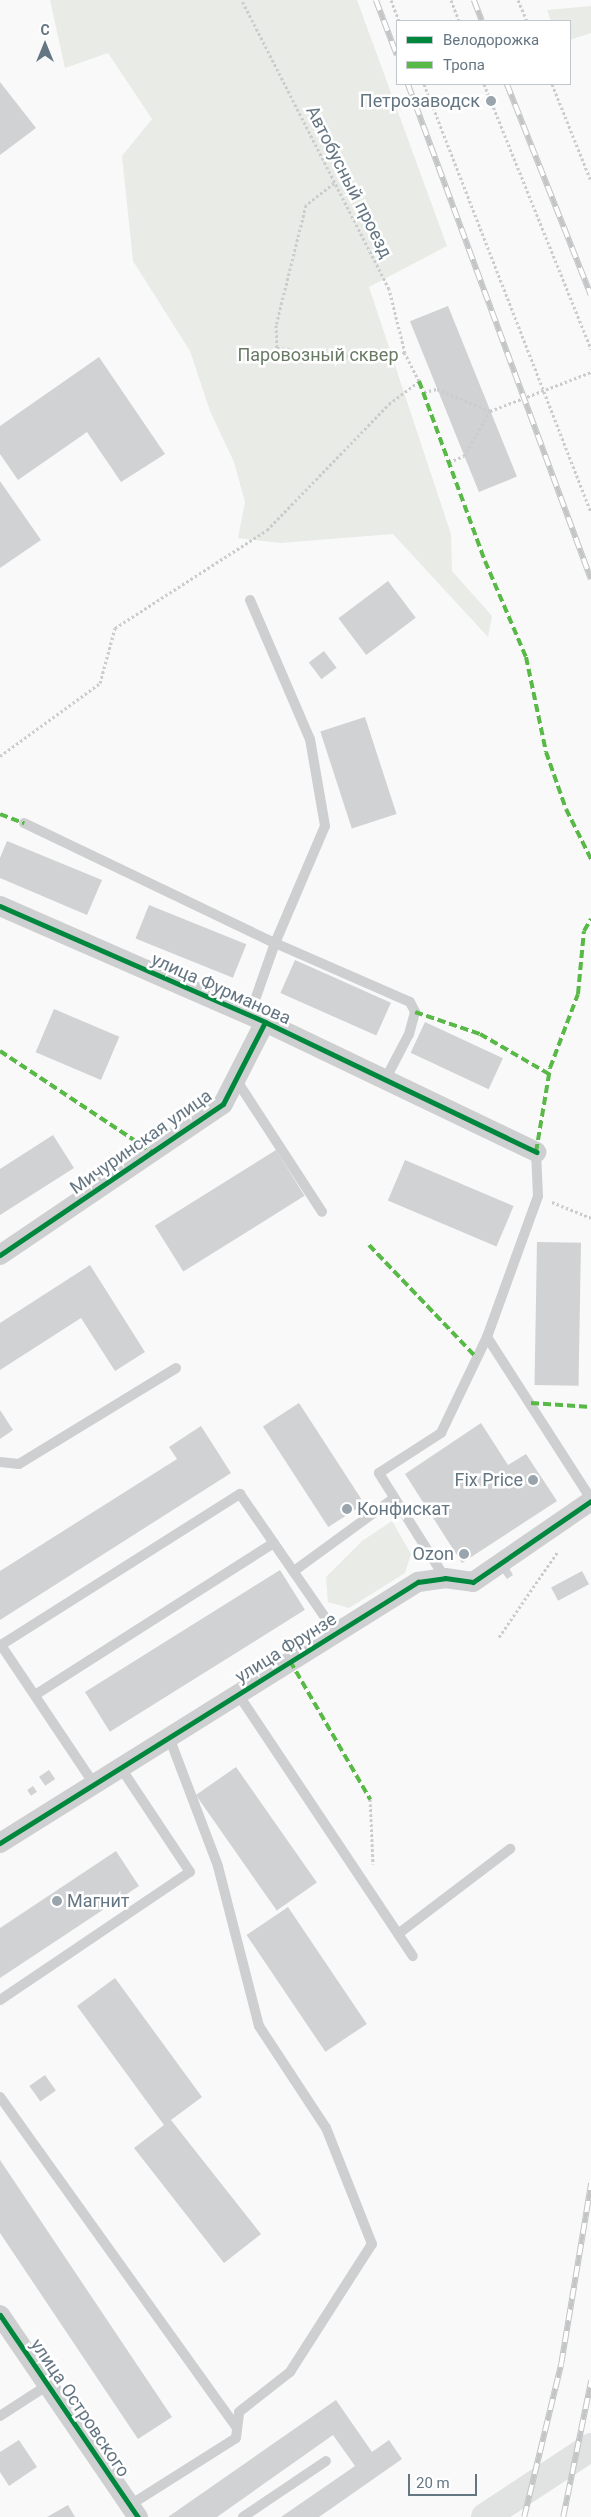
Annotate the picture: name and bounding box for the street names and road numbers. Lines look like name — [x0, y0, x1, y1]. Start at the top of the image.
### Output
street label: Автобусный проезд — [301, 102, 397, 262]
street label: улица Фурманова — [148, 949, 294, 1029]
street label: Мичуринская улица — [66, 1085, 216, 1199]
street label: улица Фрунзе — [231, 1608, 341, 1688]
street label: улица Островского — [26, 2335, 134, 2481]

